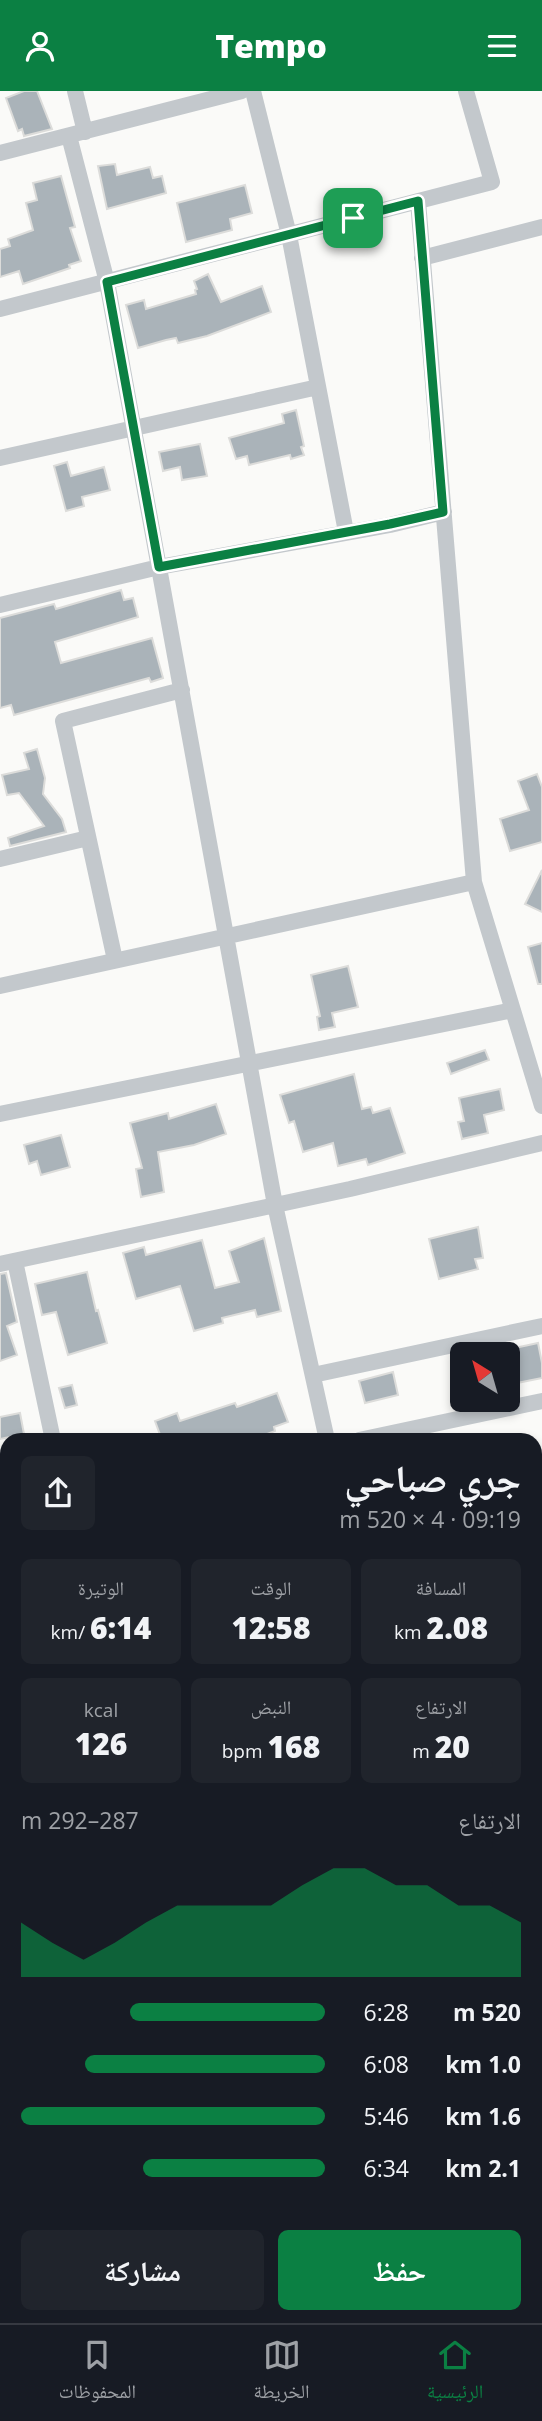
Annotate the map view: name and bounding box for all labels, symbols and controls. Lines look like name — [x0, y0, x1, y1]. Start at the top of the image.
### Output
text: Tempo — [215, 24, 327, 67]
icon: person — [21, 27, 59, 65]
icon: menu — [483, 27, 521, 65]
pin — [323, 188, 383, 248]
icon: arrive — [334, 199, 372, 237]
north arrow — [450, 1342, 520, 1412]
map controls — [450, 1342, 520, 1412]
text: جري صباحي — [344, 1451, 521, 1503]
button: share — [21, 1456, 95, 1530]
text: 09:19 · 4 × 520 m — [339, 1503, 521, 1535]
text: الوتيرة — [78, 1575, 124, 1601]
text: الوقت — [251, 1575, 291, 1601]
text: المسافة — [416, 1575, 466, 1601]
text: 6:14 — [90, 1607, 151, 1648]
text: 12:58 — [232, 1607, 310, 1648]
text: 2.08 — [427, 1607, 488, 1648]
text: /km — [51, 1619, 90, 1645]
text: km — [394, 1619, 427, 1645]
text: النبض — [251, 1694, 291, 1720]
text: الارتفاع — [415, 1694, 467, 1720]
text: kcal — [84, 1697, 118, 1723]
text: 126 — [75, 1723, 127, 1764]
text: 168 — [268, 1726, 320, 1767]
text: 20 — [435, 1726, 470, 1767]
text: bpm — [222, 1738, 268, 1764]
text: m — [412, 1738, 435, 1764]
text: 287–292 m — [21, 1804, 139, 1836]
text: الارتفاع — [458, 1804, 521, 1836]
text: 6:28 — [364, 1996, 409, 2028]
text: 520 m — [453, 1996, 521, 2028]
text: 6:08 — [364, 2048, 409, 2080]
text: 1.0 km — [445, 2048, 521, 2080]
text: 5:46 — [364, 2100, 409, 2132]
text: 1.6 km — [445, 2100, 521, 2132]
text: 6:34 — [364, 2152, 409, 2184]
text: 2.1 km — [445, 2152, 521, 2184]
button: مشاركة — [21, 2230, 264, 2310]
button: حفظ — [278, 2230, 521, 2310]
tab: المحفوظات — [59, 2336, 136, 2410]
tab: الخريطة — [254, 2336, 309, 2410]
tab: الرئيسية — [427, 2336, 483, 2410]

